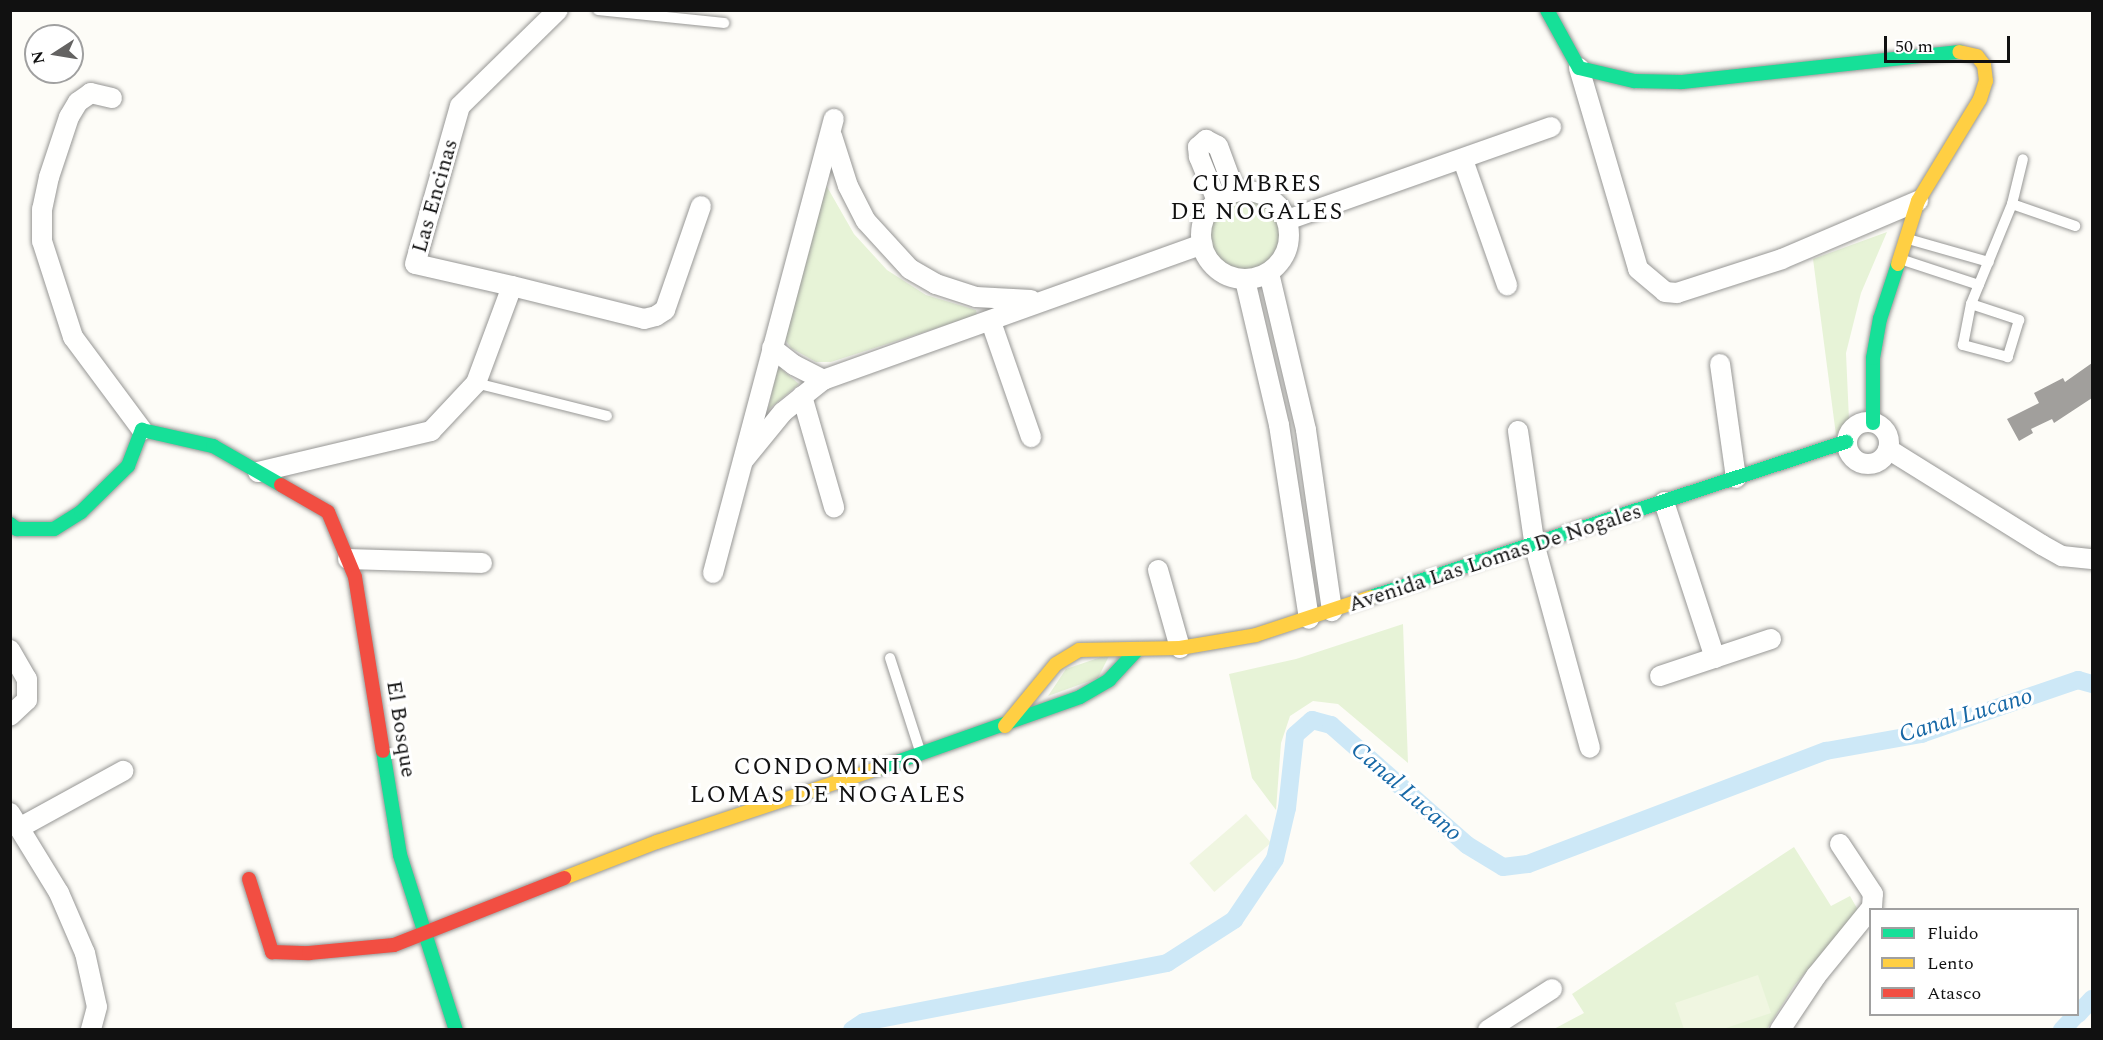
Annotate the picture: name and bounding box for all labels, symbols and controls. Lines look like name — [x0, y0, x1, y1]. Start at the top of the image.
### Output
north arrow — [24, 24, 84, 84]
scale bar — [1887, 24, 2013, 62]
text: 50 m — [1895, 33, 1933, 60]
text: N — [25, 48, 51, 66]
street label: Las Encinas — [406, 136, 464, 256]
district label: CUMBRES DE NOGALES — [1170, 171, 1344, 227]
street label: Avenida Las Lomas De Nogales — [1345, 498, 1645, 618]
street label: El Bosque — [380, 679, 422, 779]
water label: Canal Lucano — [1896, 682, 2036, 750]
water label: Canal Lucano — [1344, 736, 1468, 848]
district label: CONDOMINIO LOMAS DE NOGALES — [690, 754, 966, 810]
legend — [1869, 908, 2079, 1016]
text: Fluido — [1927, 920, 1979, 947]
text: Lento — [1927, 950, 1974, 977]
text: Atasco — [1927, 980, 1981, 1007]

